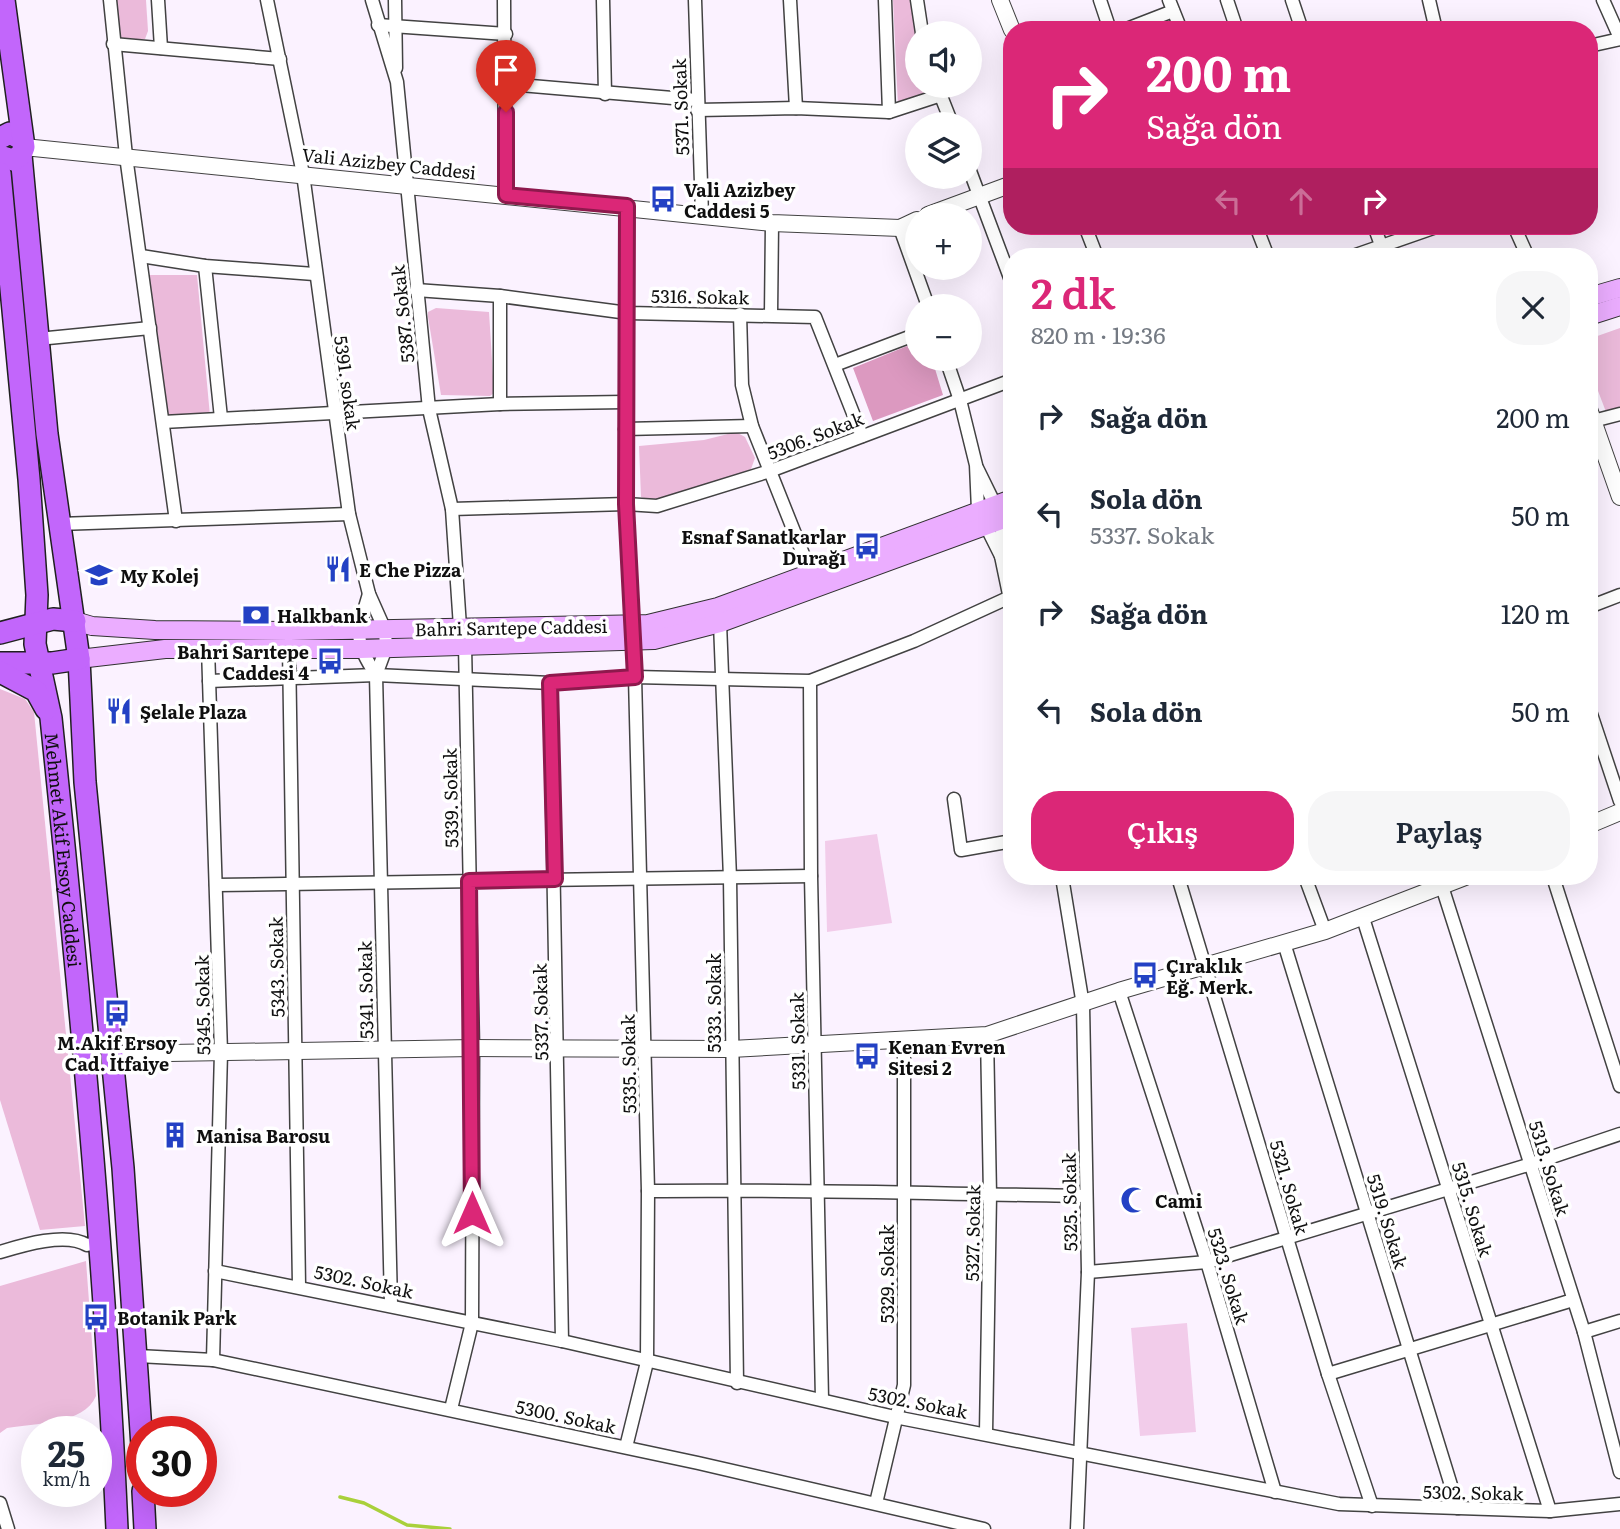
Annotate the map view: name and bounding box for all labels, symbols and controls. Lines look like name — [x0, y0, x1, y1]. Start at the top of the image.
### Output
map controls — [905, 21, 982, 371]
button: sound — [905, 21, 982, 98]
text: 200 m — [1146, 34, 1291, 107]
pin — [476, 40, 536, 112]
icon: right — [1031, 49, 1122, 140]
icon: arrive — [487, 51, 525, 89]
street label: 5371. Sokak — [665, 57, 695, 156]
text: Sağa dön — [1146, 101, 1282, 149]
button: layers — [905, 112, 982, 189]
street label: Vali Azizbey Caddesi — [301, 140, 477, 186]
place label: Vali Azizbey Caddesi 5 — [684, 176, 795, 224]
icon: left — [1209, 182, 1247, 220]
icon: ahead — [1282, 182, 1320, 220]
icon: right — [1355, 182, 1393, 220]
bus stop icon: Vali Azizbey Caddesi 5 — [648, 184, 678, 214]
button: + — [905, 203, 982, 280]
text: 2 dk — [1031, 260, 1115, 322]
street label: 5387. Sokak — [383, 263, 421, 364]
button: close — [1496, 271, 1570, 345]
street label: 5316. Sokak — [651, 282, 750, 310]
button: − — [905, 294, 982, 371]
text: 820 m · 19:36 — [1031, 317, 1166, 351]
street label: 5391. sokak — [328, 334, 368, 433]
icon: right — [1031, 397, 1069, 435]
text: Sağa dön — [1090, 397, 1208, 436]
text: 200 m — [1496, 397, 1570, 436]
street label: 5306. Sokak — [763, 404, 868, 466]
text: Sola dön — [1090, 478, 1203, 517]
icon: left — [1031, 495, 1069, 533]
text: 50 m — [1511, 495, 1570, 534]
text: 5337. Sokak — [1090, 517, 1214, 551]
place label: Esnaf Sanatkarlar Durağı — [681, 523, 846, 571]
bus stop icon: Esnaf Sanatkarlar Durağı — [852, 531, 882, 561]
restaurant icon: E Che Pizza — [323, 554, 353, 584]
place label: E Che Pizza — [359, 556, 462, 583]
school or university icon: My Kolej — [84, 560, 114, 590]
place label: My Kolej — [120, 562, 199, 589]
icon: right — [1031, 593, 1069, 631]
text: Sağa dön — [1090, 593, 1208, 632]
text: 120 m — [1501, 593, 1570, 632]
bank icon: Halkbank — [241, 600, 271, 630]
place label: Halkbank — [277, 602, 368, 629]
street label: Bahri Sarıtepe Caddesi — [414, 612, 608, 642]
place label: Bahri Sarıtepe Caddesi 4 — [177, 638, 309, 686]
bus stop icon: Bahri Sarıtepe Caddesi 4 — [315, 646, 345, 676]
icon: left — [1031, 691, 1069, 729]
text: Sola dön — [1090, 691, 1203, 730]
text: 50 m — [1511, 691, 1570, 730]
restaurant icon: Şelale Plaza — [104, 696, 134, 726]
place label: Şelale Plaza — [140, 698, 248, 725]
street label: Mehmet Akif Ersoy Caddesi — [39, 731, 89, 969]
street label: 5339. Sokak — [436, 747, 464, 848]
button: Çıkış — [1031, 791, 1294, 871]
button: Paylaş — [1308, 791, 1570, 871]
street label: 5343. Sokak — [262, 915, 290, 1018]
street label: 5341. Sokak — [351, 940, 379, 1039]
street label: 5333. Sokak — [700, 952, 727, 1053]
place label: Çıraklık Eğ. Merk. — [1166, 952, 1253, 1000]
street label: 5345. Sokak — [188, 954, 216, 1055]
bus stop icon: Çıraklık Eğ. Merk. — [1130, 960, 1160, 990]
street label: 5337. Sokak — [526, 962, 554, 1061]
street label: 5331. Sokak — [783, 991, 811, 1090]
bus stop icon: M.Akif Ersoy Cad. İtfaiye — [102, 998, 132, 1028]
street label: 5335. Sokak — [614, 1013, 642, 1114]
place label: M.Akif Ersoy Cad. İtfaiye — [57, 1029, 177, 1077]
place label: Kenan Evren Sitesi 2 — [888, 1033, 1006, 1081]
bus stop icon: Kenan Evren Sitesi 2 — [852, 1041, 882, 1071]
street label: 5313. Sokak — [1523, 1117, 1578, 1220]
building icon: Manisa Barosu — [160, 1120, 190, 1150]
place label: Manisa Barosu — [196, 1122, 330, 1149]
street label: 5321. Sokak — [1264, 1137, 1317, 1238]
street label: 5325. Sokak — [1055, 1151, 1083, 1252]
street label: 5315. Sokak — [1446, 1158, 1500, 1261]
street label: 5319. Sokak — [1361, 1170, 1416, 1273]
position arrow — [435, 1176, 509, 1250]
street label: 5327. Sokak — [958, 1183, 986, 1282]
mosque icon: Cami — [1119, 1185, 1149, 1215]
place label: Cami — [1155, 1187, 1203, 1214]
street label: 5329. Sokak — [873, 1223, 900, 1324]
street label: 5323. Sokak — [1202, 1224, 1257, 1329]
street label: 5302. Sokak — [312, 1257, 417, 1305]
bus stop icon: Botanik Park — [81, 1302, 111, 1332]
place label: Botanik Park — [117, 1304, 238, 1331]
street label: 5302. Sokak — [866, 1379, 971, 1425]
street label: 5300. Sokak — [513, 1392, 620, 1440]
speed limit sign: 30 — [126, 1416, 217, 1507]
text: 25 — [48, 1426, 85, 1478]
text: km/h — [43, 1465, 90, 1492]
street label: 5302. Sokak — [1423, 1478, 1525, 1506]

